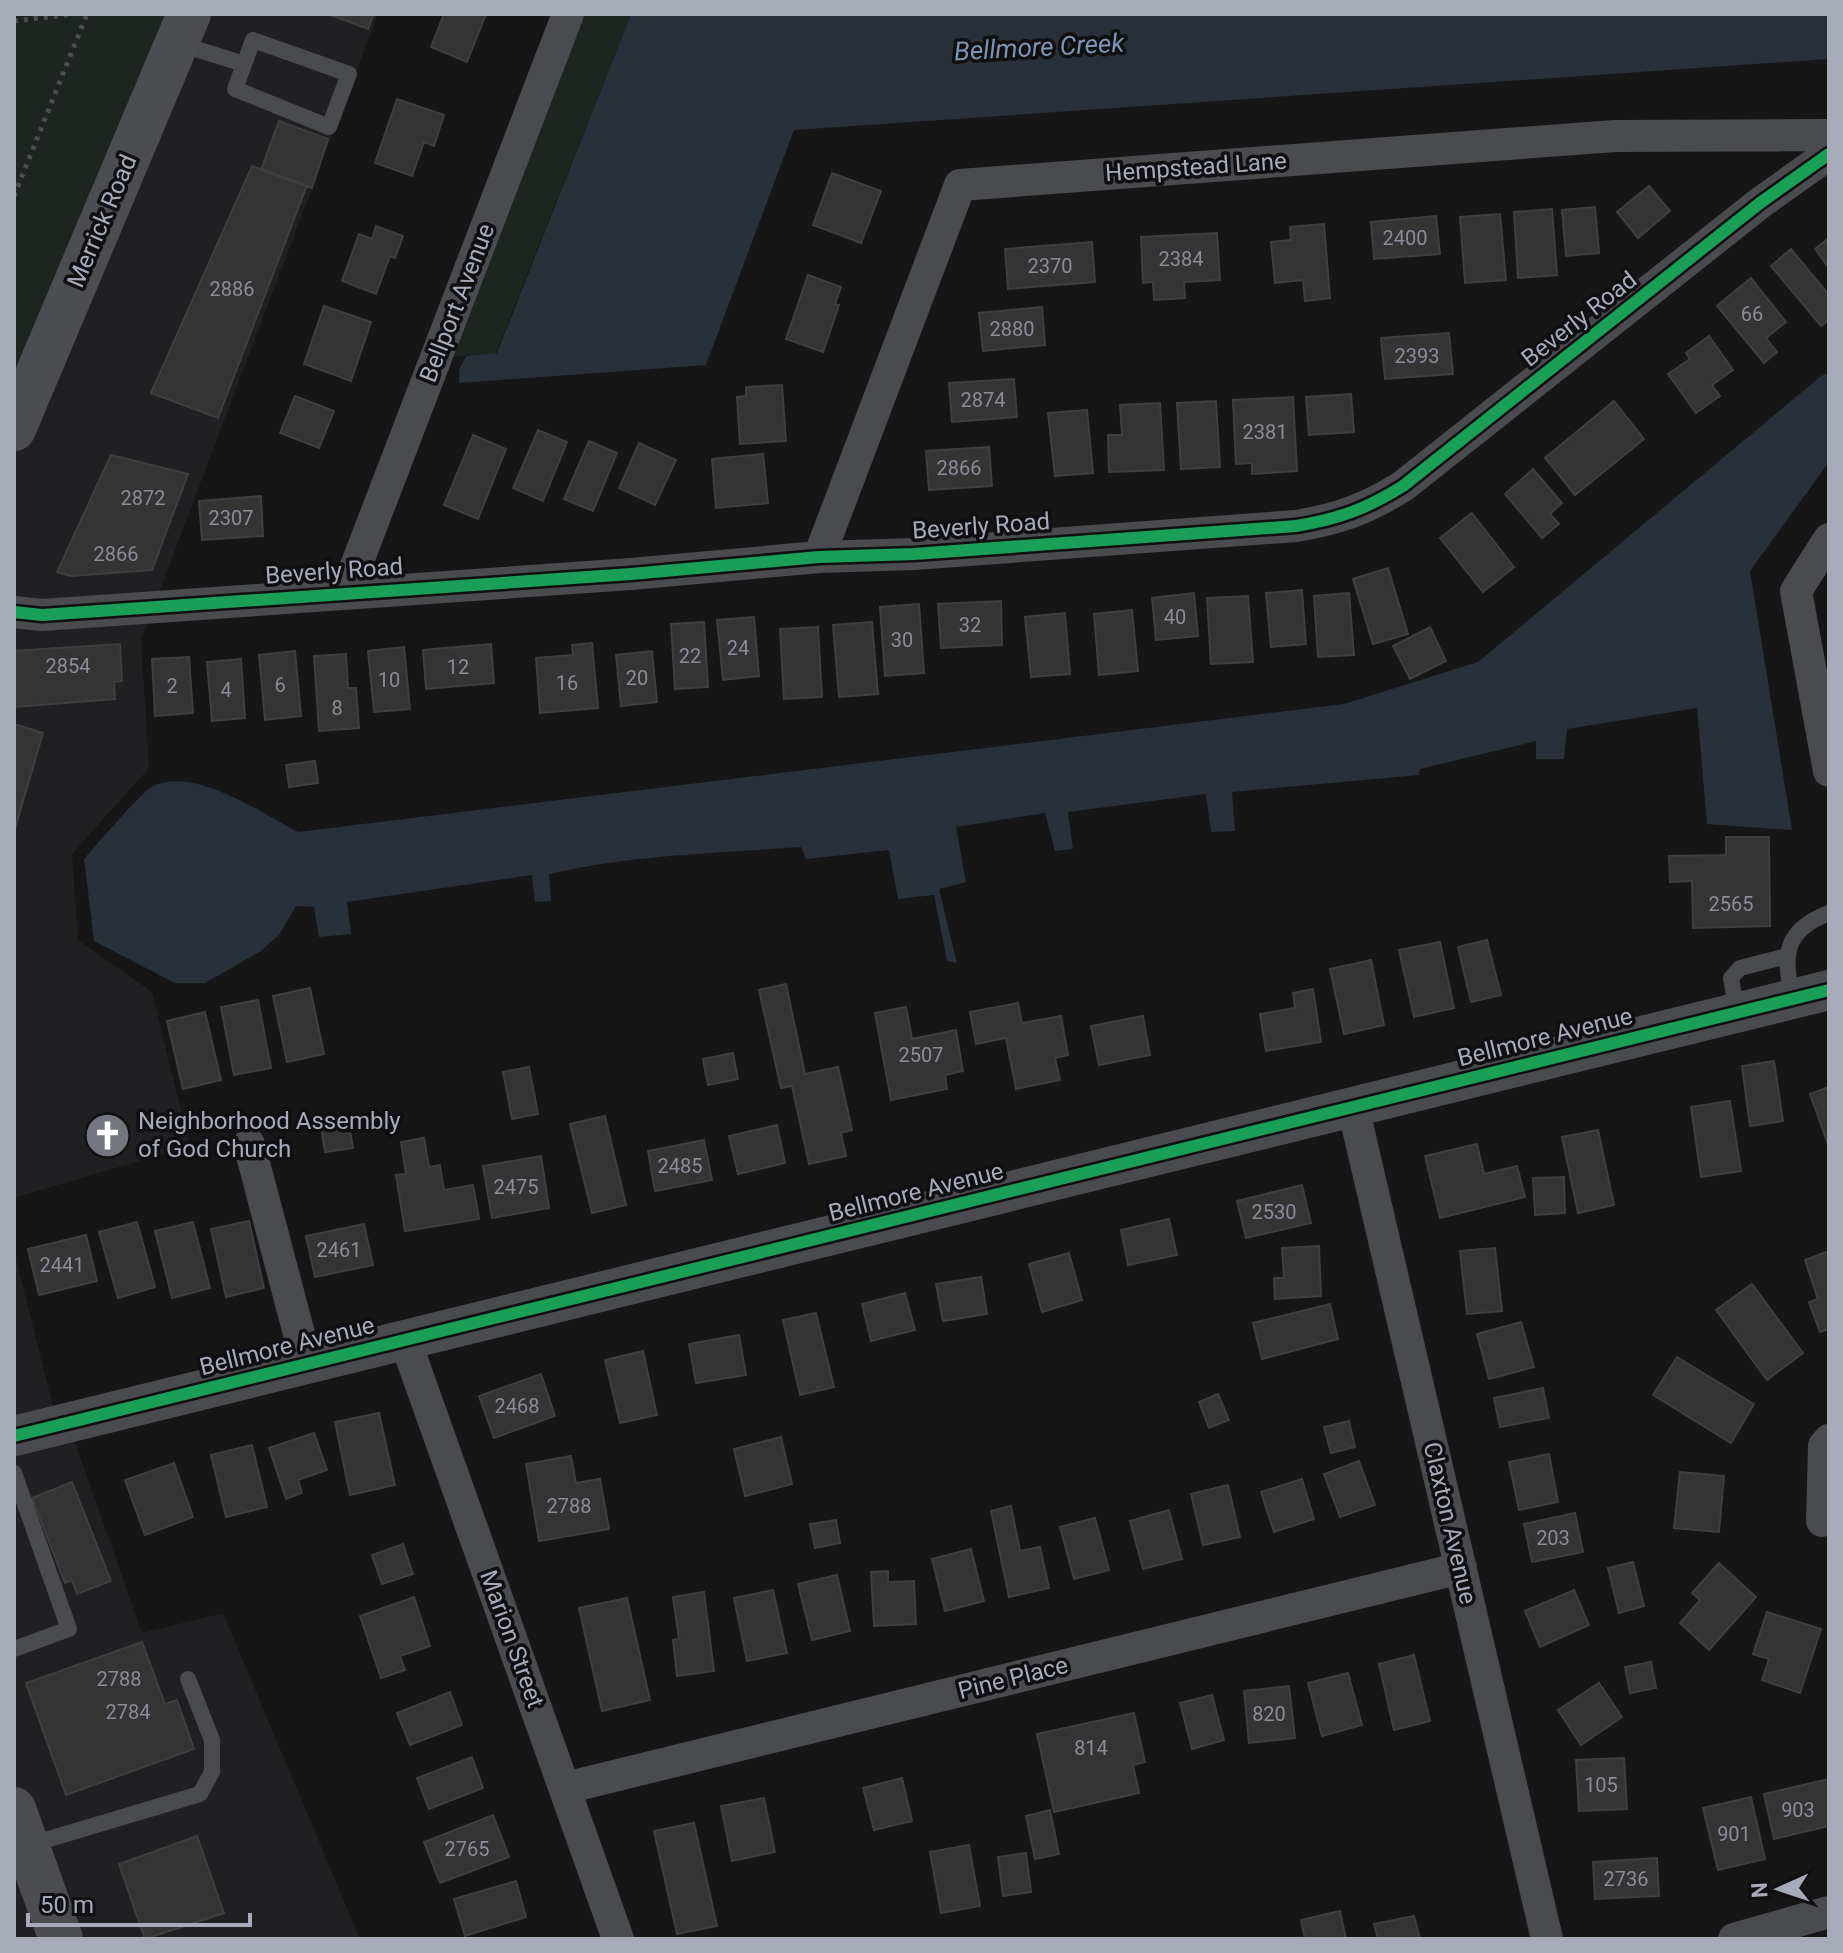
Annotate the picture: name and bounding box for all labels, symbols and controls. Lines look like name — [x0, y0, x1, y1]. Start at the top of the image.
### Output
water label: Bellmore Creek — [953, 28, 1126, 66]
street label: Hempstead Lane — [1104, 147, 1288, 187]
street label: Merrick Road — [61, 150, 143, 292]
street label: Bellport Avenue — [414, 220, 500, 386]
house number: 2400 — [1383, 226, 1427, 250]
house number: 2384 — [1159, 247, 1203, 271]
house number: 2370 — [1028, 254, 1072, 278]
street label: Beverly Road — [1516, 265, 1642, 373]
house number: 2886 — [210, 277, 254, 301]
house number: 66 — [1741, 302, 1763, 326]
house number: 2880 — [990, 317, 1034, 341]
house number: 2393 — [1395, 344, 1439, 368]
house number: 2874 — [961, 388, 1005, 412]
house number: 2381 — [1243, 420, 1287, 444]
house number: 2866 — [937, 456, 981, 480]
house number: 2872 — [121, 486, 165, 510]
house number: 2307 — [209, 506, 253, 530]
street label: Beverly Road — [911, 507, 1051, 545]
house number: 2866 — [94, 542, 138, 566]
street label: Beverly Road — [264, 552, 404, 590]
house number: 40 — [1164, 605, 1186, 629]
house number: 32 — [959, 613, 981, 637]
house number: 30 — [891, 628, 913, 652]
house number: 24 — [727, 636, 749, 660]
house number: 22 — [679, 644, 701, 668]
house number: 2854 — [46, 654, 90, 678]
house number: 12 — [447, 655, 469, 679]
house number: 20 — [626, 666, 648, 690]
house number: 10 — [378, 668, 400, 692]
house number: 16 — [556, 671, 578, 695]
house number: 6 — [274, 673, 286, 697]
house number: 2 — [166, 674, 178, 698]
house number: 4 — [220, 678, 232, 702]
house number: 8 — [331, 696, 343, 720]
house number: 2565 — [1709, 892, 1753, 916]
street label: Bellmore Avenue — [1455, 1002, 1635, 1072]
house number: 2507 — [899, 1043, 943, 1067]
place label: Neighborhood Assembly of God Church — [138, 1107, 401, 1163]
church icon: Neighborhood Assembly of God Church — [83, 1111, 131, 1159]
house number: 2485 — [658, 1154, 702, 1178]
street label: Bellmore Avenue — [826, 1157, 1006, 1227]
house number: 2475 — [494, 1175, 538, 1199]
house number: 2530 — [1252, 1200, 1296, 1224]
house number: 2461 — [317, 1238, 361, 1262]
house number: 2441 — [40, 1253, 84, 1277]
street label: Bellmore Avenue — [197, 1311, 377, 1381]
house number: 2468 — [495, 1394, 539, 1418]
street label: Claxton Avenue — [1418, 1439, 1482, 1607]
house number: 2788 — [547, 1494, 591, 1518]
house number: 203 — [1536, 1526, 1570, 1550]
street label: Marion Street — [474, 1566, 550, 1712]
street label: Pine Place — [955, 1651, 1071, 1705]
house number: 2788 — [97, 1667, 141, 1691]
house number: 2784 — [106, 1700, 150, 1724]
house number: 820 — [1252, 1702, 1286, 1726]
house number: 814 — [1074, 1736, 1108, 1760]
house number: 105 — [1584, 1773, 1618, 1797]
house number: 903 — [1781, 1798, 1815, 1822]
house number: 901 — [1717, 1822, 1751, 1846]
house number: 2765 — [445, 1837, 489, 1861]
north arrow — [1739, 1849, 1819, 1929]
house number: 2736 — [1604, 1867, 1648, 1891]
scale bar — [28, 1877, 250, 1927]
text: N — [1747, 1882, 1772, 1898]
text: 50 m — [40, 1891, 94, 1919]

